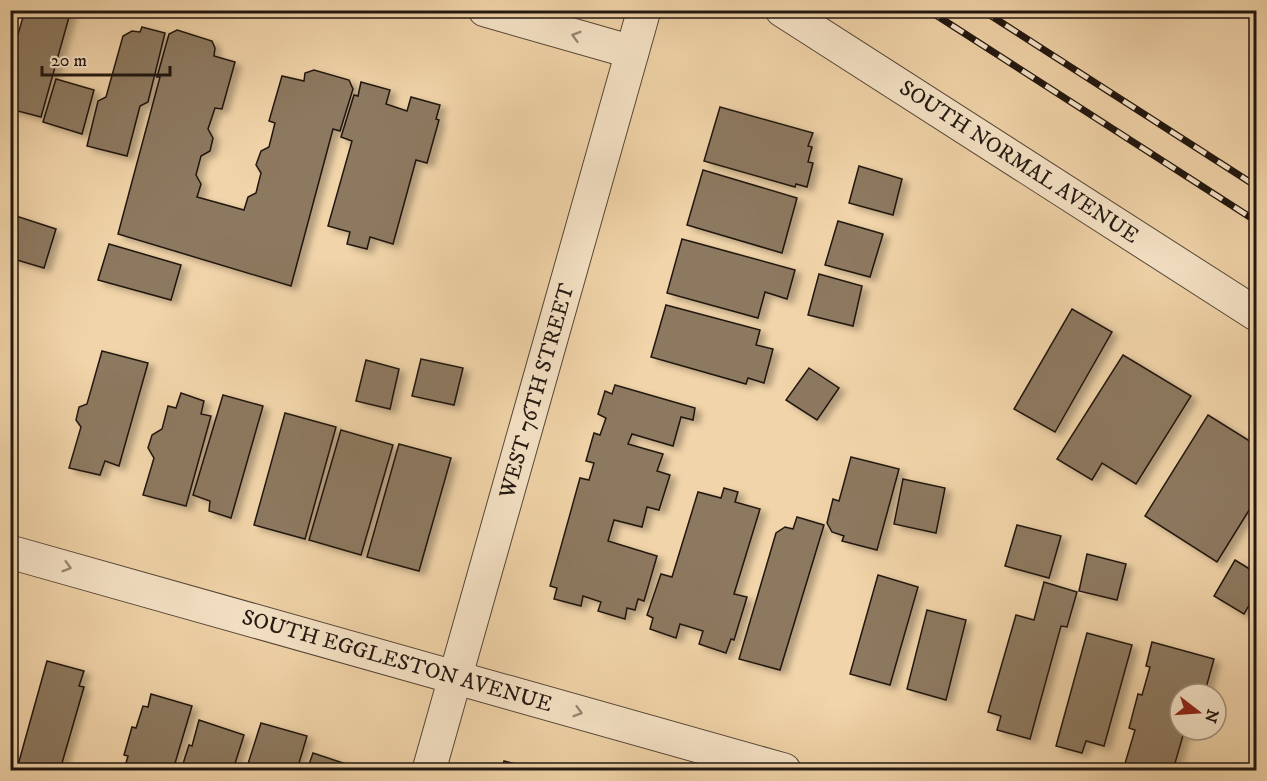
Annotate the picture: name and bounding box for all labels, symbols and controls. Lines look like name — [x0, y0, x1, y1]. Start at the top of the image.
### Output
one-way arrow — [571, 31, 582, 43]
scale bar — [42, 39, 170, 77]
text: 20 m — [51, 50, 87, 72]
street label: SOUTH NORMAL AVENUE — [894, 74, 1144, 250]
street label: WEST 76TH STREET — [493, 280, 581, 502]
one-way arrow — [62, 560, 72, 573]
street label: SOUTH EGGLESTON AVENUE — [239, 604, 555, 718]
north arrow — [1168, 682, 1228, 742]
one-way arrow — [572, 705, 583, 717]
text: N — [1200, 707, 1223, 725]

